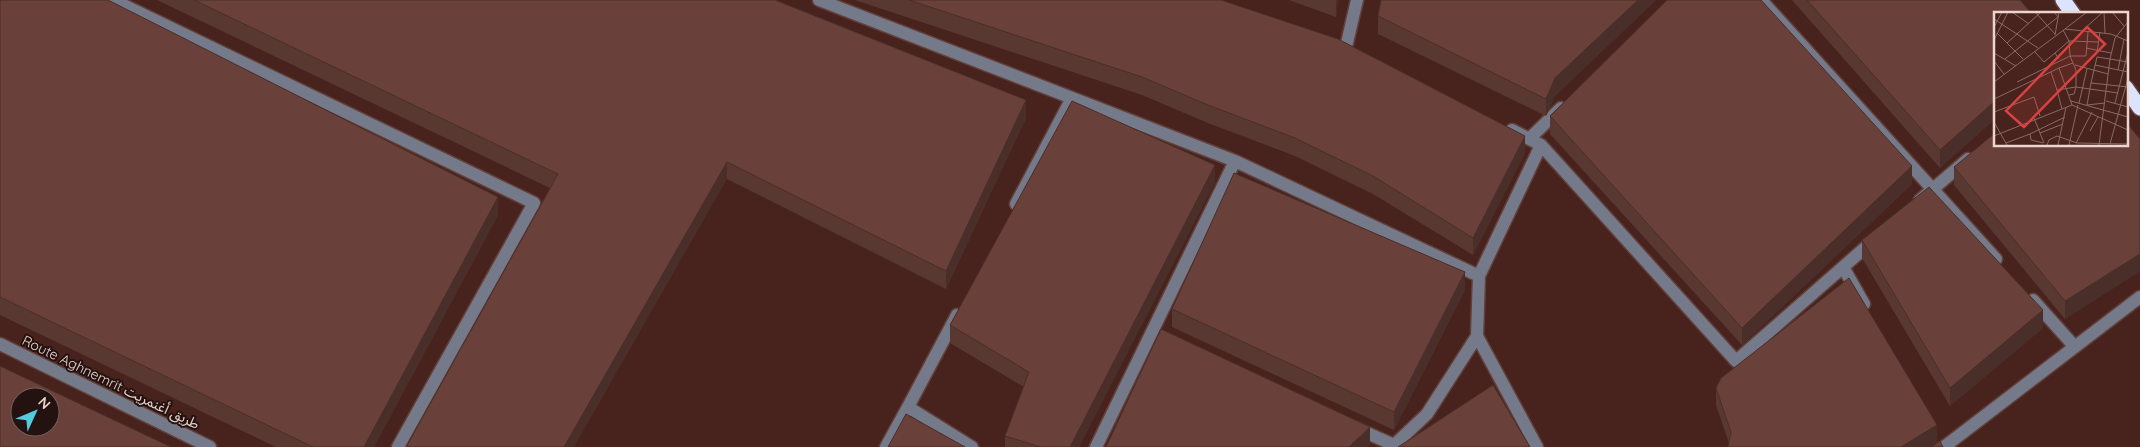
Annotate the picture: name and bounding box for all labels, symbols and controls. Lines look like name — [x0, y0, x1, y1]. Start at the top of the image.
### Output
inset map — [1994, 12, 2128, 146]
street label: Route Aghnemrit طريق أغنمريت — [19, 331, 203, 434]
north arrow — [10, 387, 60, 437]
text: N — [34, 393, 54, 413]

